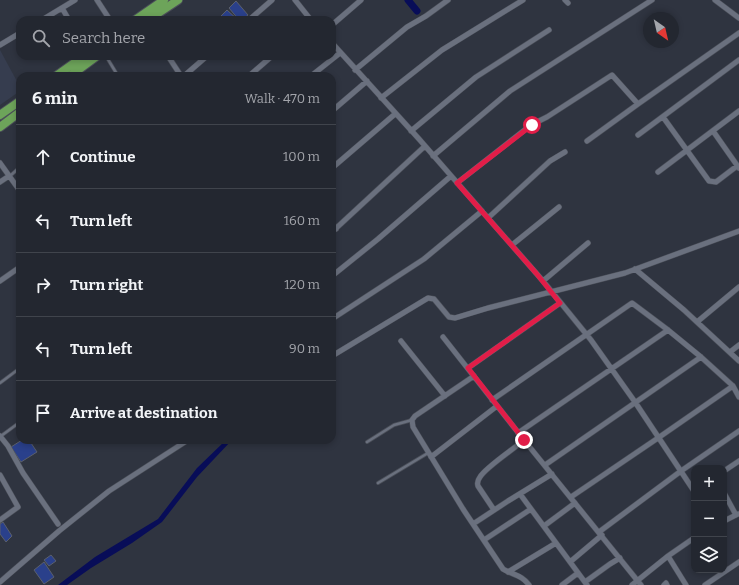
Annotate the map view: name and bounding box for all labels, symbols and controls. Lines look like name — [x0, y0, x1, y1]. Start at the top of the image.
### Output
north arrow — [643, 12, 679, 48]
search box — [16, 16, 336, 60]
icon: search — [30, 27, 52, 49]
text: Search here — [62, 29, 145, 47]
text: 6 min — [32, 88, 78, 109]
text: Walk · 470 m — [245, 91, 320, 106]
route start — [523, 116, 541, 134]
icon: ahead — [32, 146, 54, 168]
text: Continue — [70, 148, 136, 166]
text: 100 m — [283, 149, 320, 164]
icon: left — [32, 210, 54, 232]
text: Turn left — [70, 212, 132, 230]
text: 160 m — [284, 213, 320, 228]
icon: right — [32, 274, 54, 296]
text: Turn right — [70, 276, 143, 294]
text: 120 m — [284, 277, 320, 292]
icon: left — [32, 338, 54, 360]
text: Turn left — [70, 340, 132, 358]
text: 90 m — [289, 341, 320, 356]
icon: arrive — [32, 402, 54, 424]
text: Arrive at destination — [70, 404, 217, 422]
route end — [515, 431, 533, 449]
map controls — [691, 465, 727, 573]
button: + — [691, 465, 727, 501]
button: − — [691, 501, 727, 537]
button: layers — [691, 537, 727, 573]

